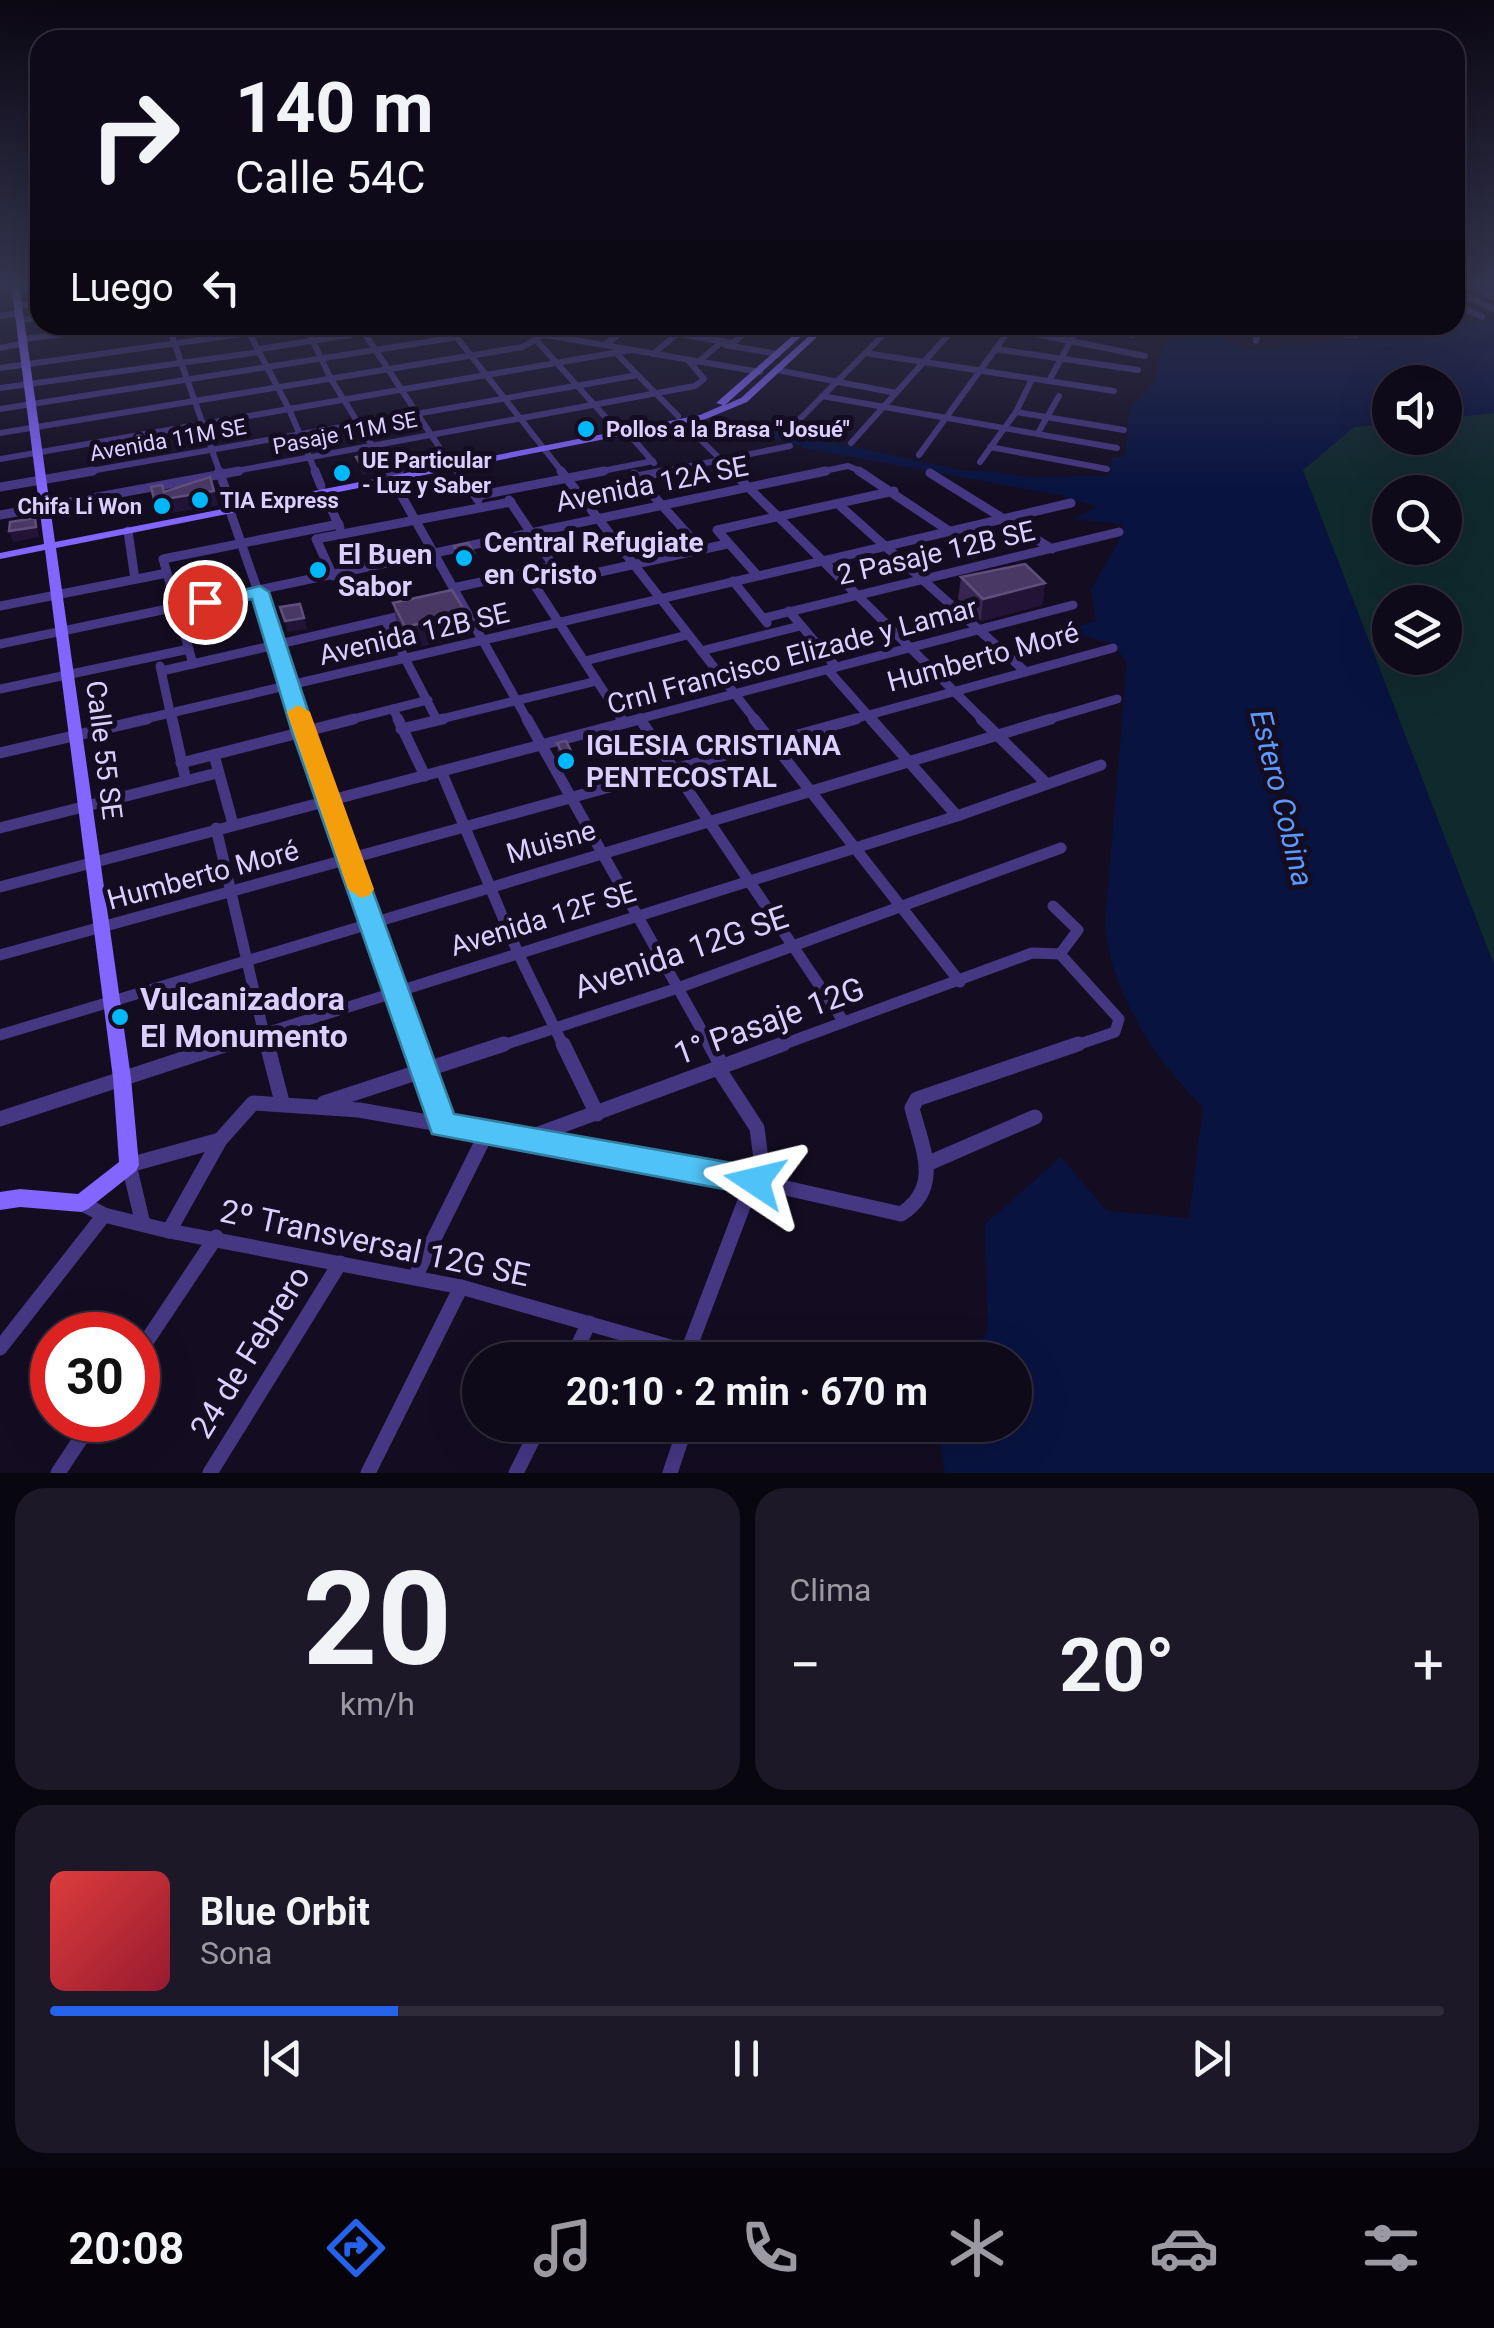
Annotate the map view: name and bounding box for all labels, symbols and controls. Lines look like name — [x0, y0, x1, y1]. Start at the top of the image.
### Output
text: 140 m — [235, 67, 434, 149]
icon: right — [70, 70, 200, 200]
text: Calle 54C — [235, 151, 426, 204]
icon: left — [194, 260, 249, 315]
text: Luego — [70, 266, 174, 310]
map controls — [1372, 365, 1462, 675]
button: sound — [1372, 365, 1462, 455]
street label: Pasaje 11M SE — [271, 407, 419, 459]
street label: Avenida 11M SE — [88, 414, 248, 466]
place label: Pollos a la Brasa "Josué" — [606, 417, 850, 442]
marker: Pollos a la Brasa "Josué" — [575, 418, 597, 440]
place label: UE Particular - Luz y Saber — [362, 448, 491, 498]
street label: Avenida 12A SE — [553, 449, 751, 519]
marker: UE Particular - Luz y Saber — [331, 462, 353, 484]
button: search — [1372, 475, 1462, 565]
place label: TIA Express — [220, 488, 339, 513]
marker: TIA Express — [189, 489, 211, 511]
place label: Chifa Li Won — [17, 494, 142, 519]
marker: Chifa Li Won — [151, 495, 173, 517]
street label: 2 Pasaje 12B SE — [834, 514, 1038, 592]
place label: Central Refugiate en Cristo — [484, 526, 704, 591]
place label: El Buen Sabor — [338, 538, 433, 603]
marker: Central Refugiate en Cristo — [453, 547, 475, 569]
marker: El Buen Sabor — [307, 559, 329, 581]
pin — [163, 560, 248, 645]
icon: arrive — [178, 575, 233, 630]
button: layers — [1372, 585, 1462, 675]
street label: Crnl Francisco Elizade y Lamar — [604, 591, 981, 721]
street label: Avenida 12B SE — [316, 596, 512, 672]
street label: Humberto Moré — [884, 616, 1082, 698]
street label: Calle 55 SE — [79, 679, 129, 821]
water label: Estero Cobina — [1243, 706, 1321, 890]
place label: IGLESIA CRISTIANA PENTECOSTAL — [586, 729, 841, 794]
marker: IGLESIA CRISTIANA PENTECOSTAL — [555, 750, 577, 772]
street label: Muisne — [502, 814, 600, 870]
street label: Humberto Moré — [104, 834, 302, 916]
street label: Avenida 12F SE — [446, 875, 640, 963]
street label: Avenida 12G SE — [569, 898, 793, 1006]
street label: 1° Pasaje 12G — [669, 969, 869, 1073]
place label: Vulcanizadora El Monumento — [140, 980, 348, 1055]
marker: Vulcanizadora El Monumento — [109, 1006, 131, 1028]
position arrow — [703, 1129, 807, 1233]
street label: 2º Transversal 12G SE — [217, 1192, 533, 1294]
street label: 24 de Febrero — [182, 1259, 318, 1445]
speed limit sign: 30 — [30, 1312, 160, 1442]
text: 20:10 · 2 min · 670 m — [566, 1370, 928, 1414]
text: 20 — [303, 1543, 452, 1696]
text: Clima — [790, 1571, 871, 1609]
text: 20° — [1059, 1621, 1175, 1709]
text: − — [790, 1633, 821, 1697]
text: + — [1413, 1633, 1444, 1697]
text: km/h — [340, 1685, 415, 1723]
text: Blue Orbit — [200, 1890, 370, 1934]
text: Sona — [200, 1934, 272, 1972]
icon: previous — [255, 2031, 310, 2086]
icon: pause — [719, 2031, 774, 2086]
icon: next — [1184, 2031, 1239, 2086]
icon: directions — [321, 2213, 391, 2283]
icon: music — [528, 2213, 598, 2283]
icon: phone — [735, 2213, 805, 2283]
icon: climate — [942, 2213, 1012, 2283]
icon: car — [1149, 2213, 1219, 2283]
icon: filters — [1356, 2213, 1426, 2283]
text: 20:08 — [68, 2222, 184, 2275]

